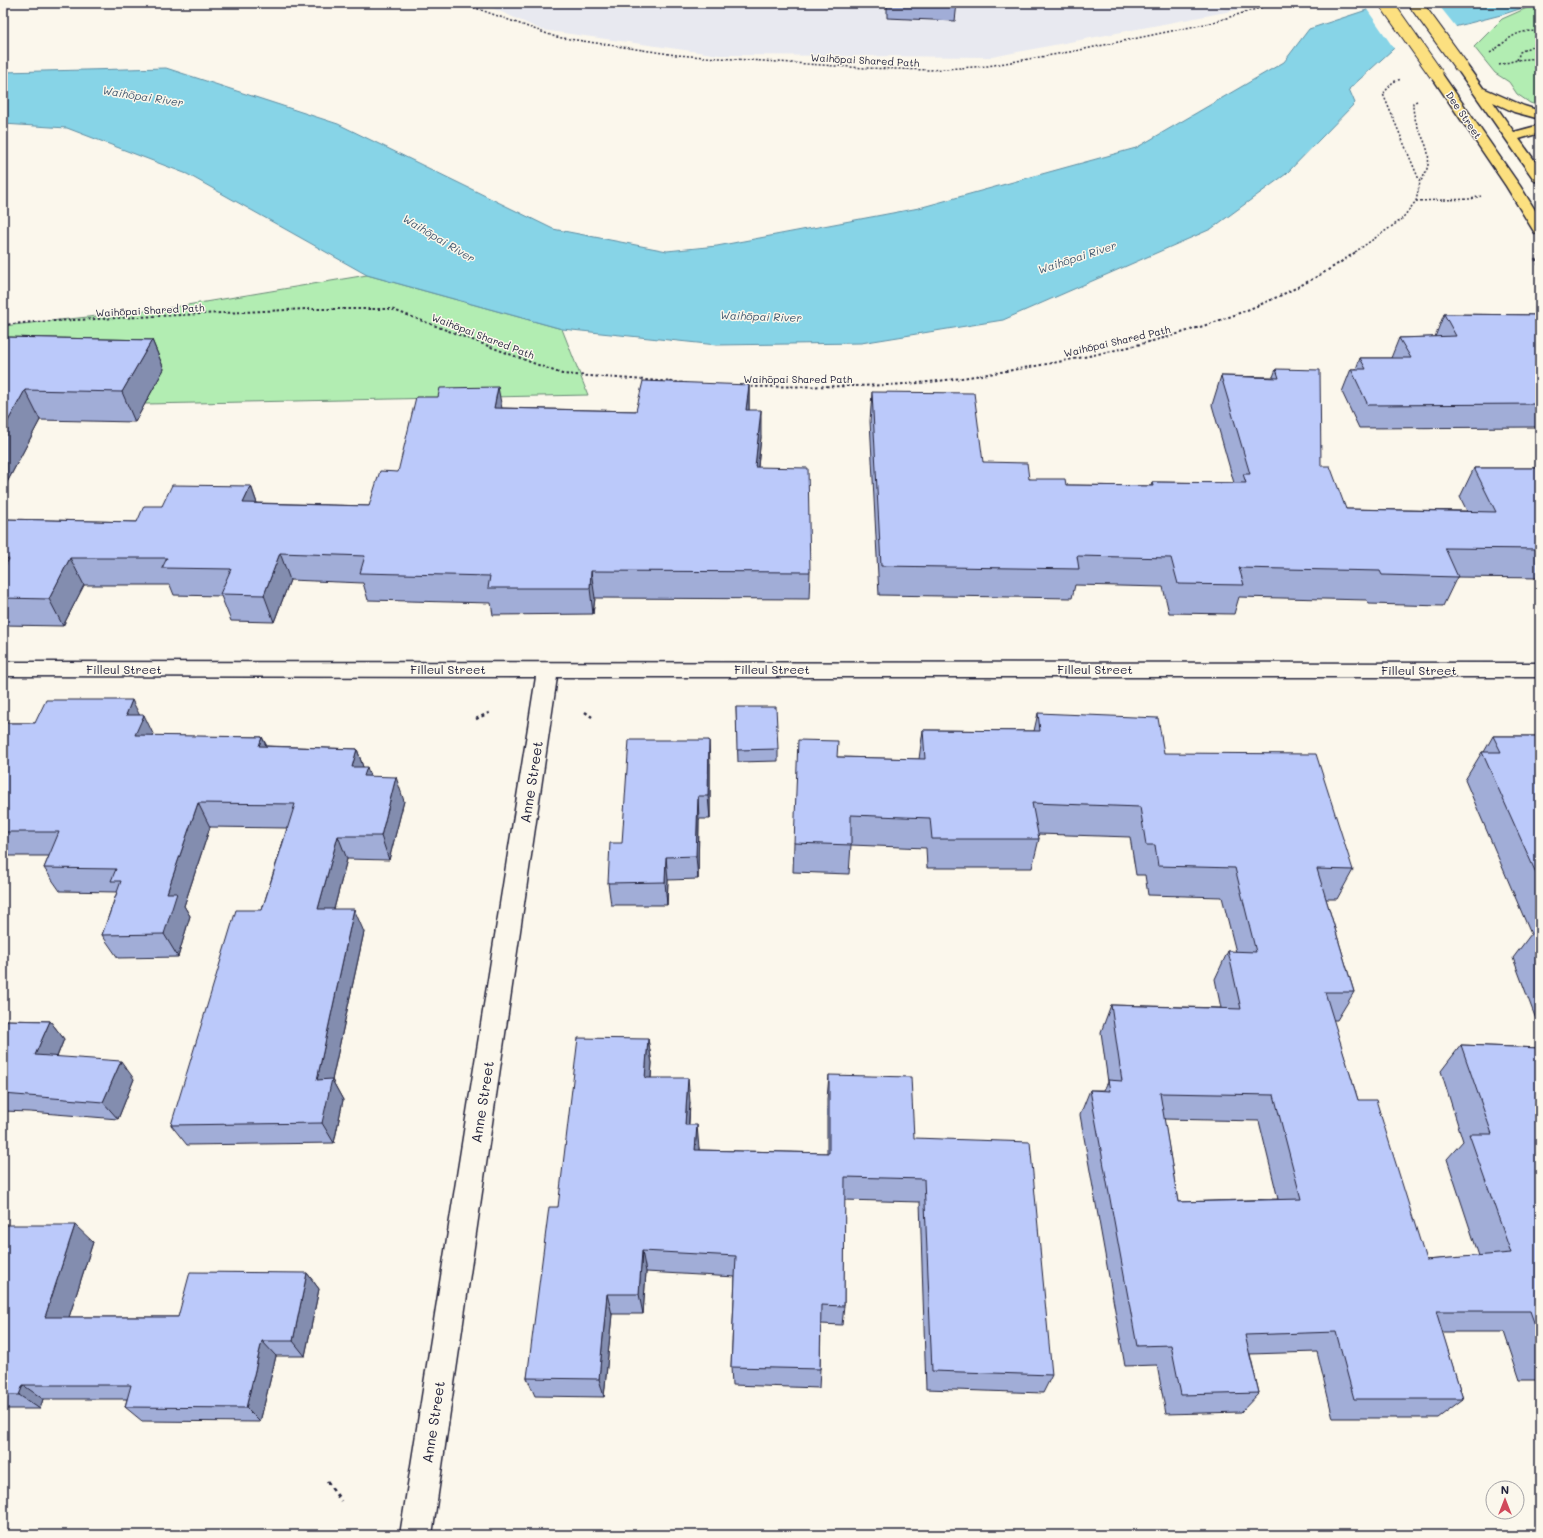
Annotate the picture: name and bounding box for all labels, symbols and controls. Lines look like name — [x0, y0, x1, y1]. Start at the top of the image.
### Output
street label: Waihōpai Shared Path — [810, 50, 920, 70]
water label: Waihōpai River — [101, 82, 185, 110]
street label: Dee Street — [1443, 89, 1485, 141]
water label: Waihōpai River — [400, 211, 478, 266]
water label: Waihōpai River — [1036, 237, 1119, 277]
street label: Waihōpai Shared Path — [95, 300, 205, 320]
water label: Waihōpai River — [720, 307, 803, 325]
street label: Waihōpai Shared Path — [430, 310, 537, 362]
street label: Waihōpai Shared Path — [1062, 322, 1172, 360]
street label: Waihōpai Shared Path — [744, 372, 853, 386]
street label: Filleul Street — [86, 661, 162, 677]
street label: Filleul Street — [410, 661, 486, 677]
street label: Filleul Street — [734, 661, 810, 677]
street label: Filleul Street — [1057, 661, 1133, 677]
street label: Filleul Street — [1381, 662, 1457, 678]
street label: Anne Street — [515, 740, 547, 824]
street label: Anne Street — [466, 1060, 498, 1144]
street label: Anne Street — [417, 1380, 449, 1464]
north arrow — [1485, 1480, 1525, 1520]
text: N — [1501, 1482, 1509, 1497]

